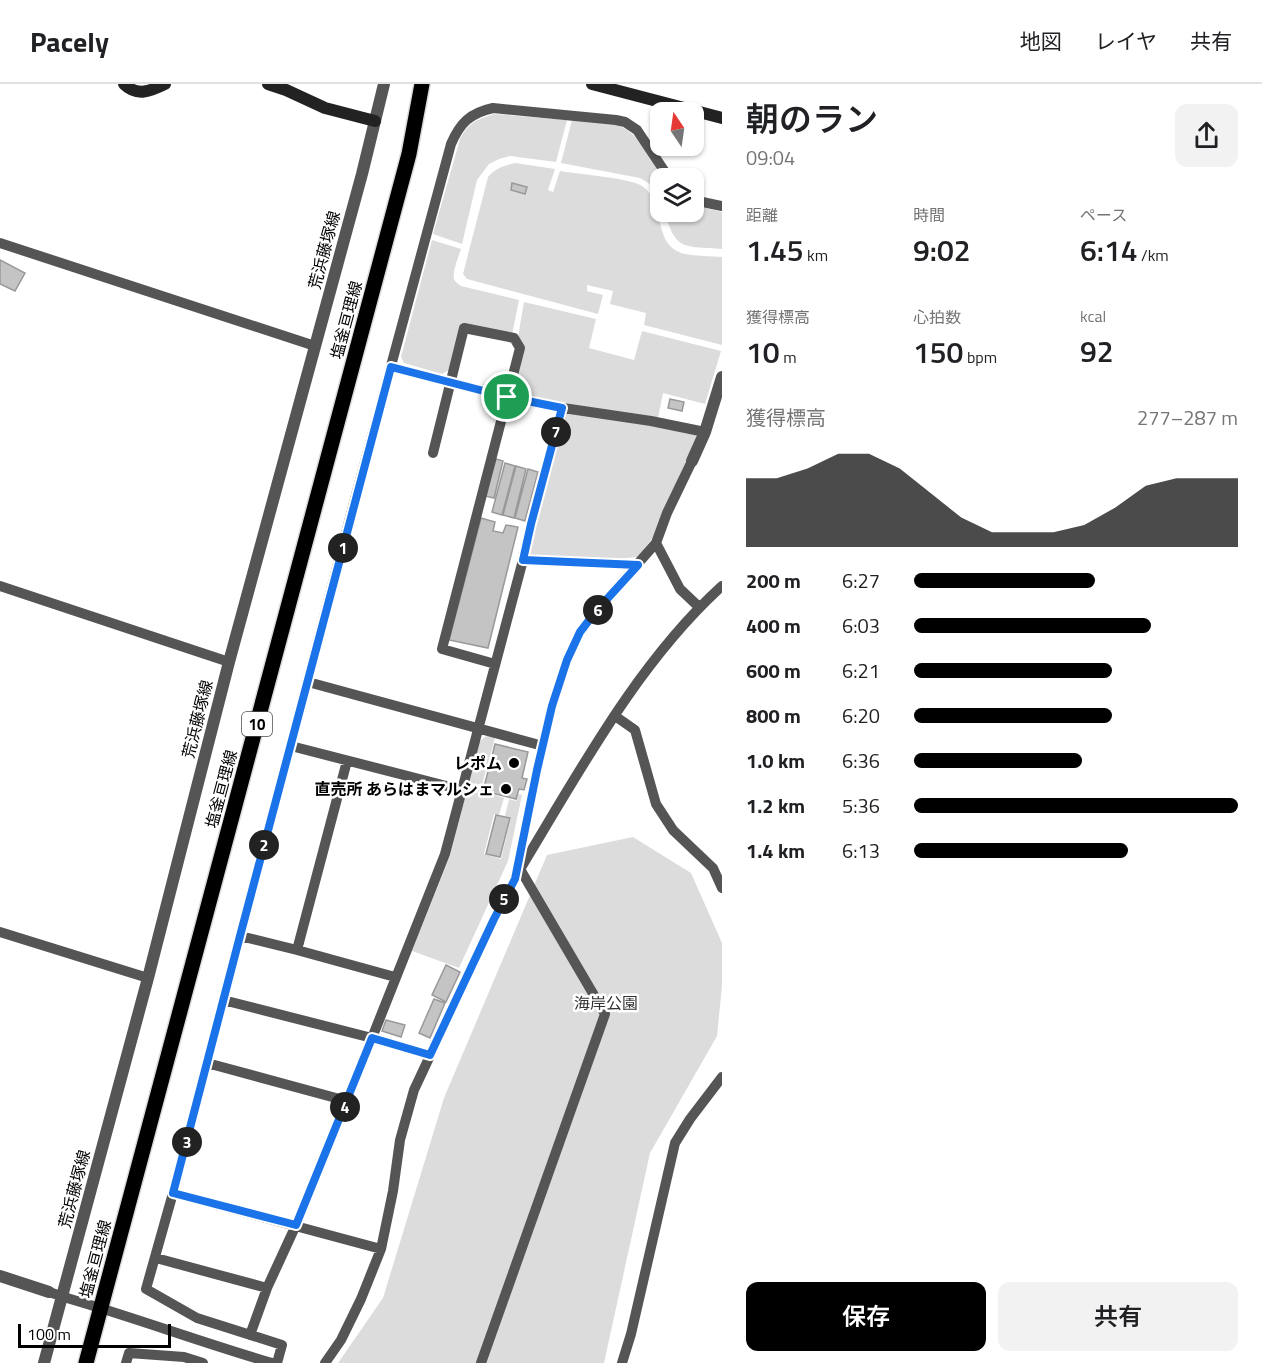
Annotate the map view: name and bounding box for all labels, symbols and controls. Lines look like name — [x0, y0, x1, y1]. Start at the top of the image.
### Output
text: Pacely — [30, 20, 109, 63]
text: 地図 — [1020, 25, 1062, 57]
text: レイヤ — [1095, 25, 1157, 57]
text: 共有 — [1190, 25, 1232, 57]
text: 朝のラン — [746, 94, 878, 144]
north arrow — [650, 102, 704, 156]
map controls — [650, 102, 704, 222]
button: share — [1175, 104, 1238, 167]
text: 09:04 — [746, 142, 795, 173]
button: layers — [650, 168, 704, 222]
text: 距離 — [746, 203, 778, 227]
text: 時間 — [913, 203, 945, 227]
text: ペース — [1080, 203, 1127, 227]
street label: 荒浜藤塚線 — [302, 208, 346, 292]
text: 1.45 — [746, 227, 804, 273]
text: 9:02 — [913, 227, 971, 273]
text: 6:14 — [1080, 227, 1138, 273]
text: km — [804, 243, 828, 267]
text: /km — [1138, 243, 1169, 267]
street label: 塩釜亘理線 — [324, 278, 368, 362]
text: kcal — [1080, 304, 1106, 328]
text: 獲得標高 — [746, 305, 810, 329]
text: 心拍数 — [913, 305, 961, 329]
text: 92 — [1080, 328, 1114, 374]
text: 10 — [746, 329, 780, 375]
text: 150 — [913, 329, 963, 375]
text: m — [780, 345, 797, 369]
text: bpm — [963, 345, 997, 369]
pin — [481, 371, 532, 422]
icon: arrive — [490, 380, 523, 413]
text: 獲得標高 — [746, 402, 826, 433]
text: 277–287 m — [1137, 402, 1238, 433]
pin: 7 — [541, 417, 571, 447]
text: 7 — [552, 420, 560, 444]
pin: 1 — [328, 533, 358, 563]
text: 1 — [339, 536, 347, 560]
text: 200 m — [746, 565, 801, 596]
text: 6:27 — [842, 565, 880, 596]
pin: 6 — [583, 595, 613, 625]
text: 6 — [594, 598, 602, 622]
text: 400 m — [746, 610, 801, 641]
text: 6:03 — [842, 610, 880, 641]
text: 600 m — [746, 655, 801, 686]
text: 6:21 — [842, 655, 880, 686]
street label: 荒浜藤塚線 — [176, 677, 218, 761]
text: 800 m — [746, 700, 801, 731]
text: 6:20 — [842, 700, 880, 731]
road number: 10 — [242, 712, 272, 736]
text: 1.0 km — [746, 745, 805, 776]
text: 6:36 — [842, 745, 880, 776]
street label: 塩釜亘理線 — [199, 747, 243, 831]
place label: レポム — [454, 751, 502, 775]
marker: レポム — [507, 756, 521, 770]
place label: 直売所 あらはまマルシェ — [314, 777, 494, 801]
marker: 直売所 あらはまマルシェ — [499, 782, 513, 796]
text: 1.2 km — [746, 790, 805, 821]
text: 5:36 — [842, 790, 880, 821]
pin: 2 — [249, 830, 279, 860]
text: 2 — [260, 833, 268, 857]
text: 1.4 km — [746, 835, 805, 866]
text: 6:13 — [842, 835, 880, 866]
pin: 5 — [489, 884, 519, 914]
text: 5 — [500, 887, 508, 911]
park label: 海岸公園 — [574, 991, 638, 1015]
pin: 4 — [330, 1092, 360, 1122]
text: 4 — [341, 1095, 349, 1119]
pin: 3 — [172, 1127, 202, 1157]
text: 3 — [183, 1130, 191, 1154]
street label: 荒浜藤塚線 — [52, 1147, 96, 1231]
street label: 塩釜亘理線 — [73, 1217, 117, 1301]
button: 保存 — [746, 1282, 986, 1351]
button: 共有 — [998, 1282, 1238, 1351]
scale bar — [18, 1321, 171, 1348]
text: 100 m — [27, 1322, 71, 1346]

